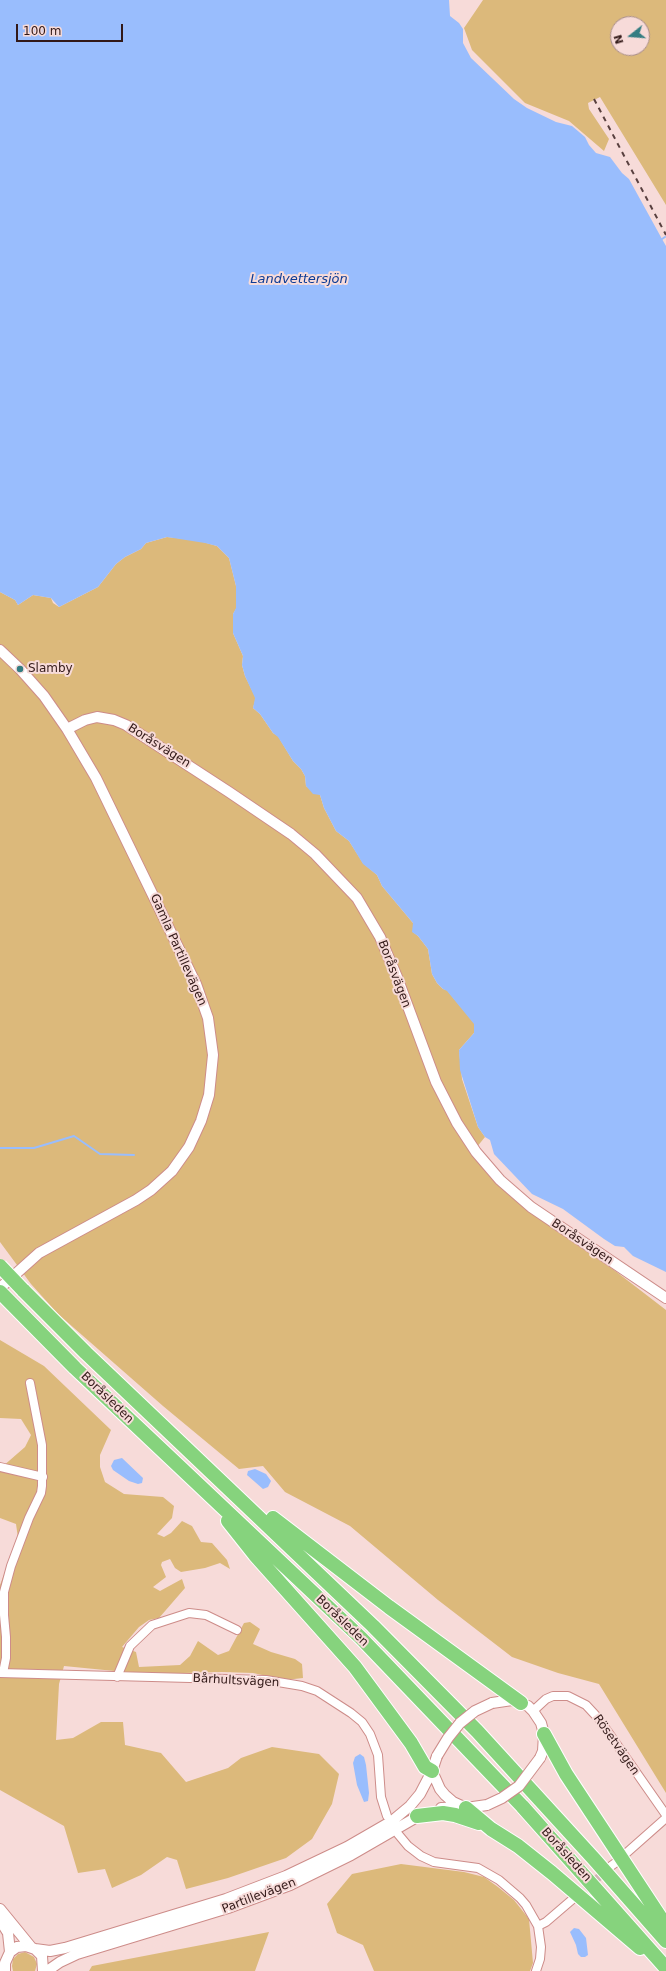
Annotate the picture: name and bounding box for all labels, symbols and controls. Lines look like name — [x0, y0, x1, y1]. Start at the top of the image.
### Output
scale bar — [18, 16, 125, 42]
north arrow — [610, 16, 650, 56]
text: 100 m — [23, 24, 61, 38]
text: N — [611, 33, 627, 46]
water label: Landvettersjön — [250, 272, 348, 288]
place label: Slamby — [28, 662, 73, 676]
marker: Slamby — [15, 664, 25, 674]
street label: Boråsvägen — [125, 721, 193, 771]
street label: Gamla Partillevägen — [147, 892, 209, 1008]
street label: Boråsvägen — [375, 938, 413, 1010]
street label: Boråsvägen — [548, 1216, 616, 1268]
street label: Boråsleden — [78, 1369, 136, 1427]
street label: Boråsleden — [313, 1592, 371, 1650]
street label: Bårhultsvägen — [192, 1672, 280, 1690]
street label: Rösetvägen — [590, 1712, 642, 1778]
street label: Boråsleden — [538, 1825, 594, 1885]
street label: Partillevägen — [220, 1875, 298, 1917]

